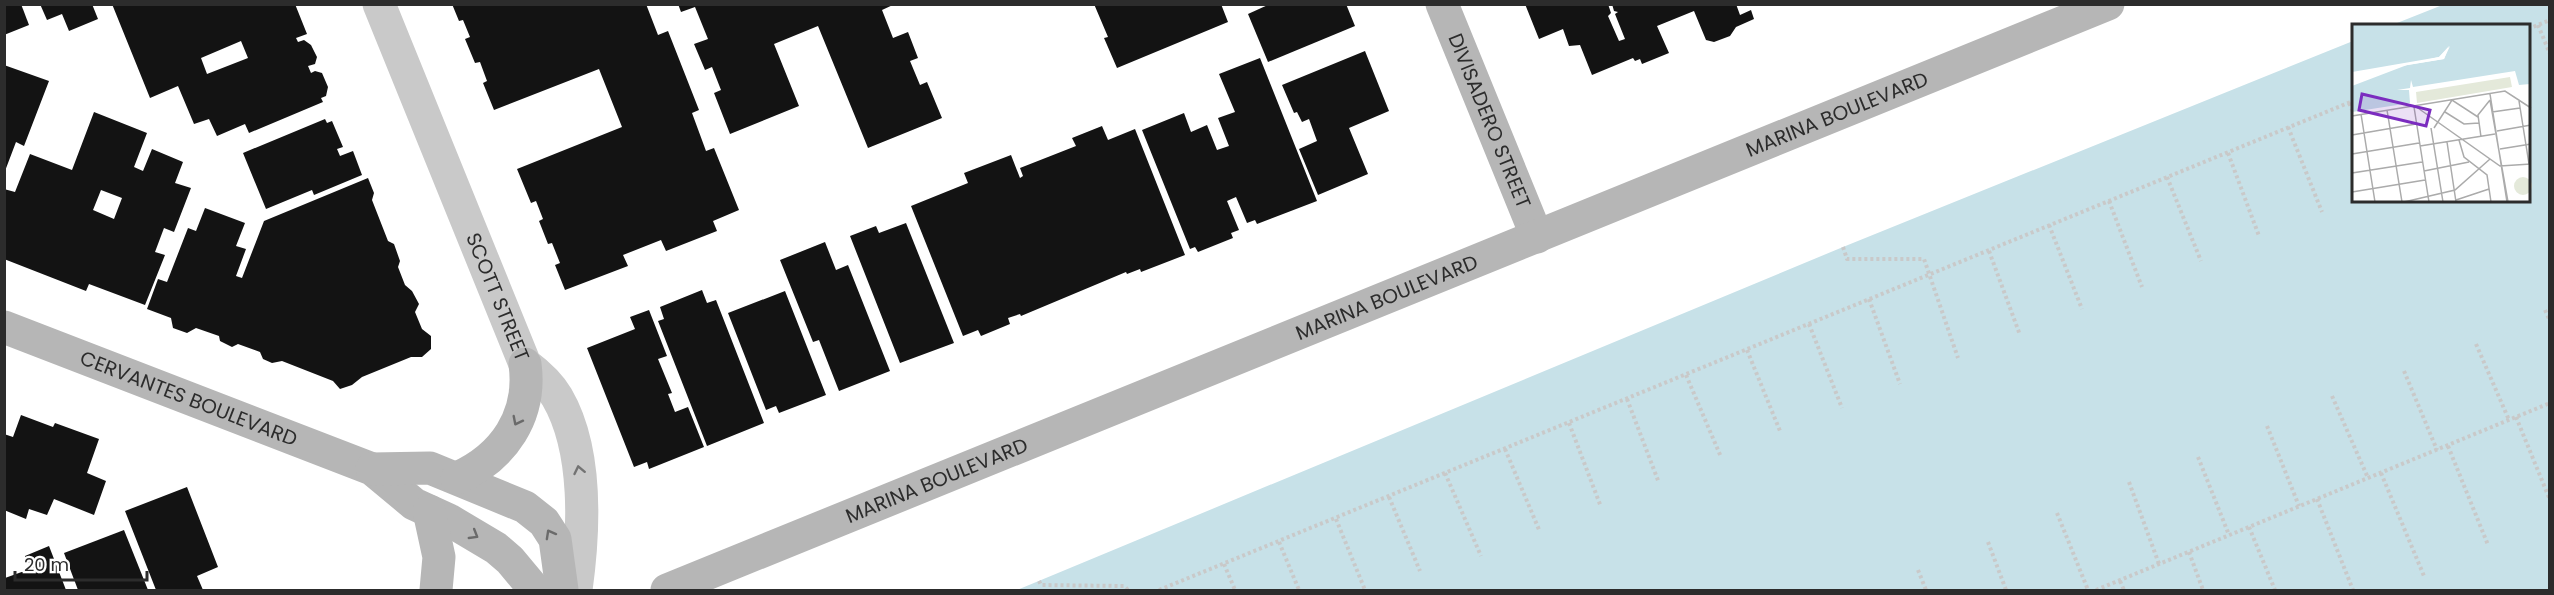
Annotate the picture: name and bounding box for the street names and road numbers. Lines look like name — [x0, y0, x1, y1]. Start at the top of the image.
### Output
street label: DIVISADERO STREET — [1441, 29, 1538, 212]
street label: MARINA BOULEVARD — [1742, 65, 1932, 164]
street label: SCOTT STREET — [459, 229, 536, 365]
street label: MARINA BOULEVARD — [1291, 248, 1482, 347]
street label: CERVANTES BOULEVARD — [76, 344, 301, 453]
street label: MARINA BOULEVARD — [841, 431, 1032, 530]

